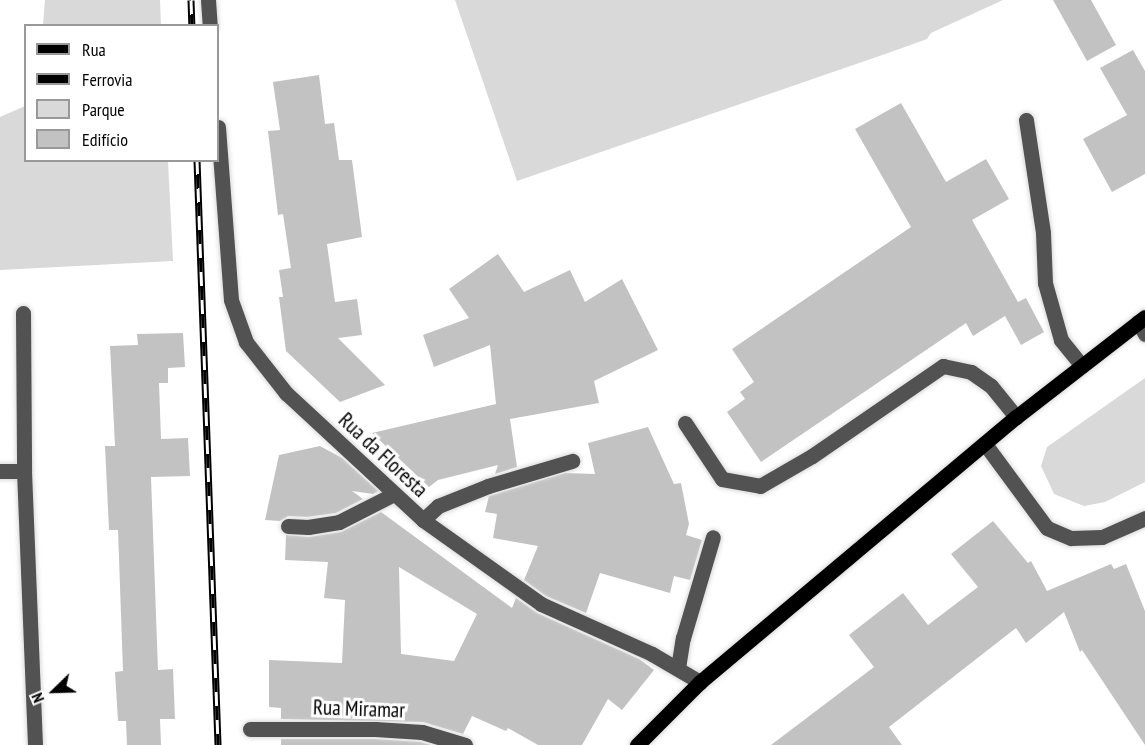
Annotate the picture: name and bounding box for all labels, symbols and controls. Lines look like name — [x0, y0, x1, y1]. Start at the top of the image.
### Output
legend — [24, 24, 219, 162]
text: Rua — [82, 38, 106, 61]
text: Ferrovia — [82, 68, 132, 91]
text: Parque — [82, 98, 125, 121]
text: Edifício — [82, 128, 128, 151]
street label: Rua da Floresta — [333, 407, 433, 503]
north arrow — [24, 661, 84, 721]
text: N — [27, 690, 48, 706]
street label: Rua Miramar — [313, 695, 405, 723]

